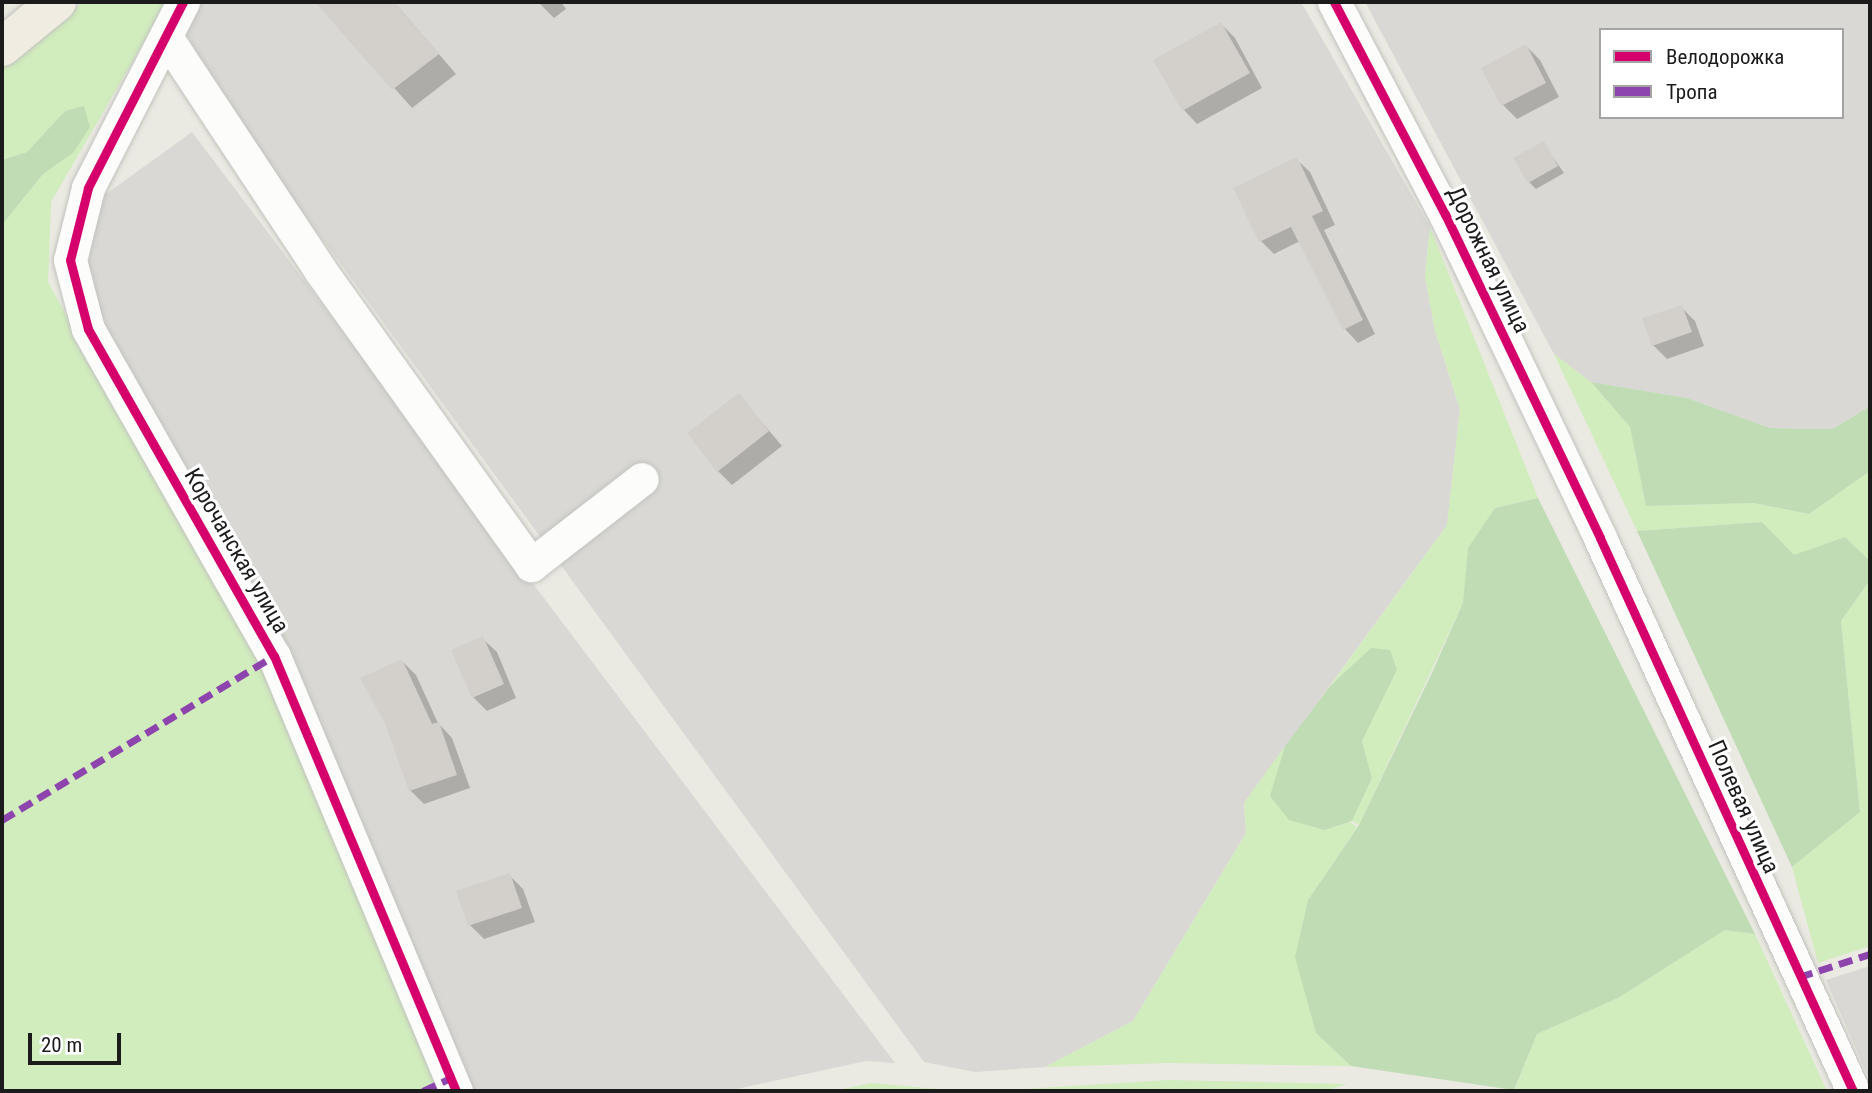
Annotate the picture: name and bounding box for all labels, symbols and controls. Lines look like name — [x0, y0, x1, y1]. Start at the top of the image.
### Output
legend — [1599, 28, 1844, 119]
text: Велодорожка — [1666, 45, 1784, 69]
text: Тропа — [1666, 80, 1717, 104]
street label: Дорожная улица — [1441, 182, 1535, 338]
street label: Корочанская улица — [178, 464, 294, 638]
street label: Полевая улица — [1701, 736, 1785, 878]
scale bar — [32, 1020, 124, 1064]
text: 20 m — [41, 1033, 82, 1057]

